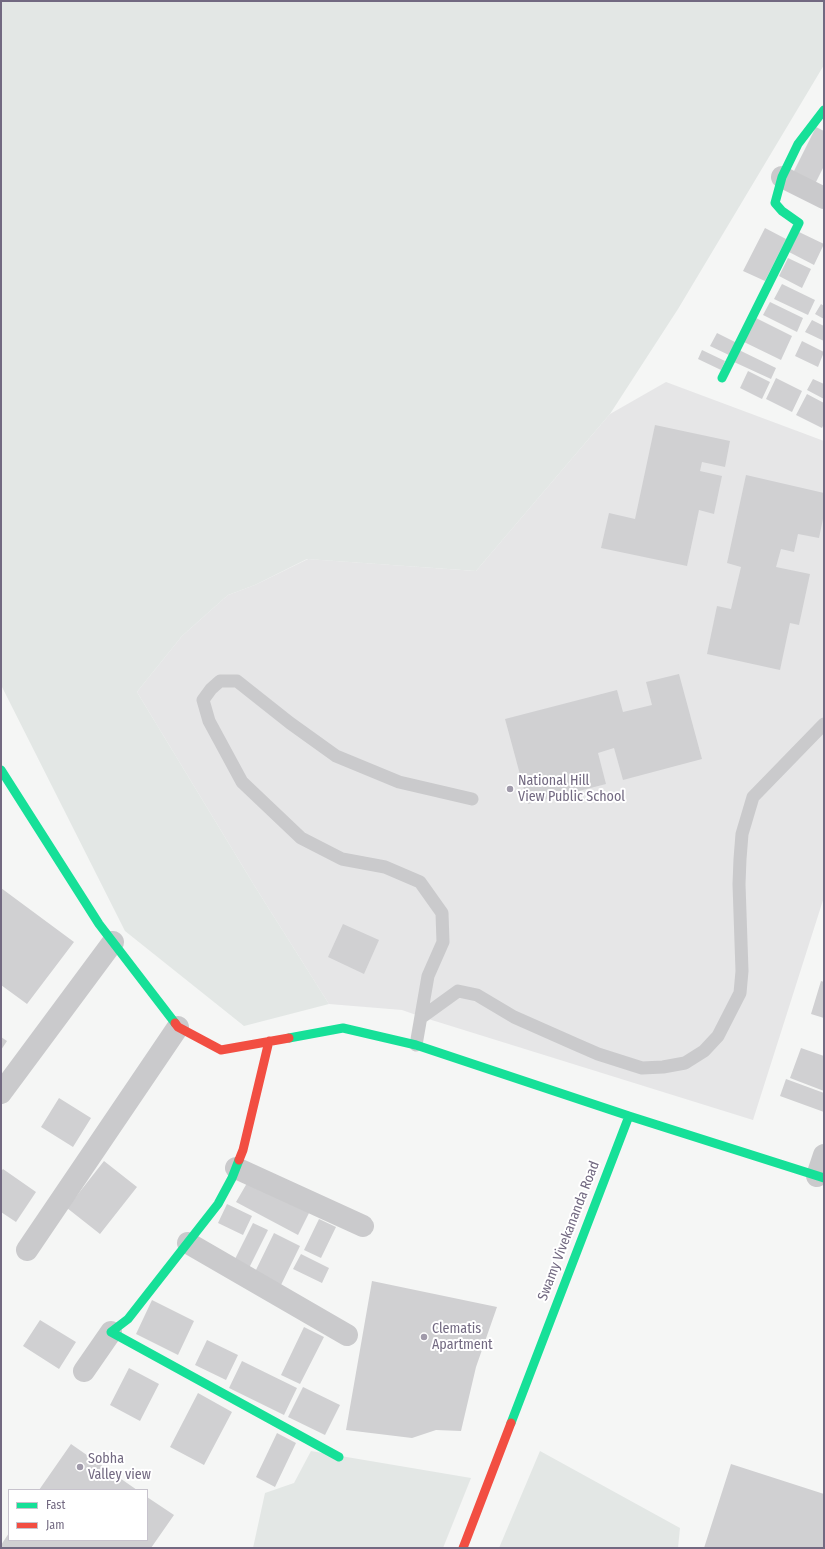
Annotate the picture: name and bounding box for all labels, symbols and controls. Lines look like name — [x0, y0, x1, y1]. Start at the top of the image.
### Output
place label: National Hill View Public School — [518, 773, 625, 806]
marker: National Hill View Public School — [505, 784, 515, 794]
street label: Swamy Vivekananda Road — [535, 1159, 603, 1303]
place label: Clematis Apartment — [432, 1321, 493, 1354]
marker: Clematis Apartment — [419, 1332, 429, 1342]
place label: Sobha Valley view — [88, 1451, 151, 1484]
marker: Sobha Valley view — [75, 1462, 85, 1472]
legend — [8, 1489, 148, 1541]
text: Fast — [46, 1498, 65, 1512]
text: Jam — [46, 1518, 64, 1532]

